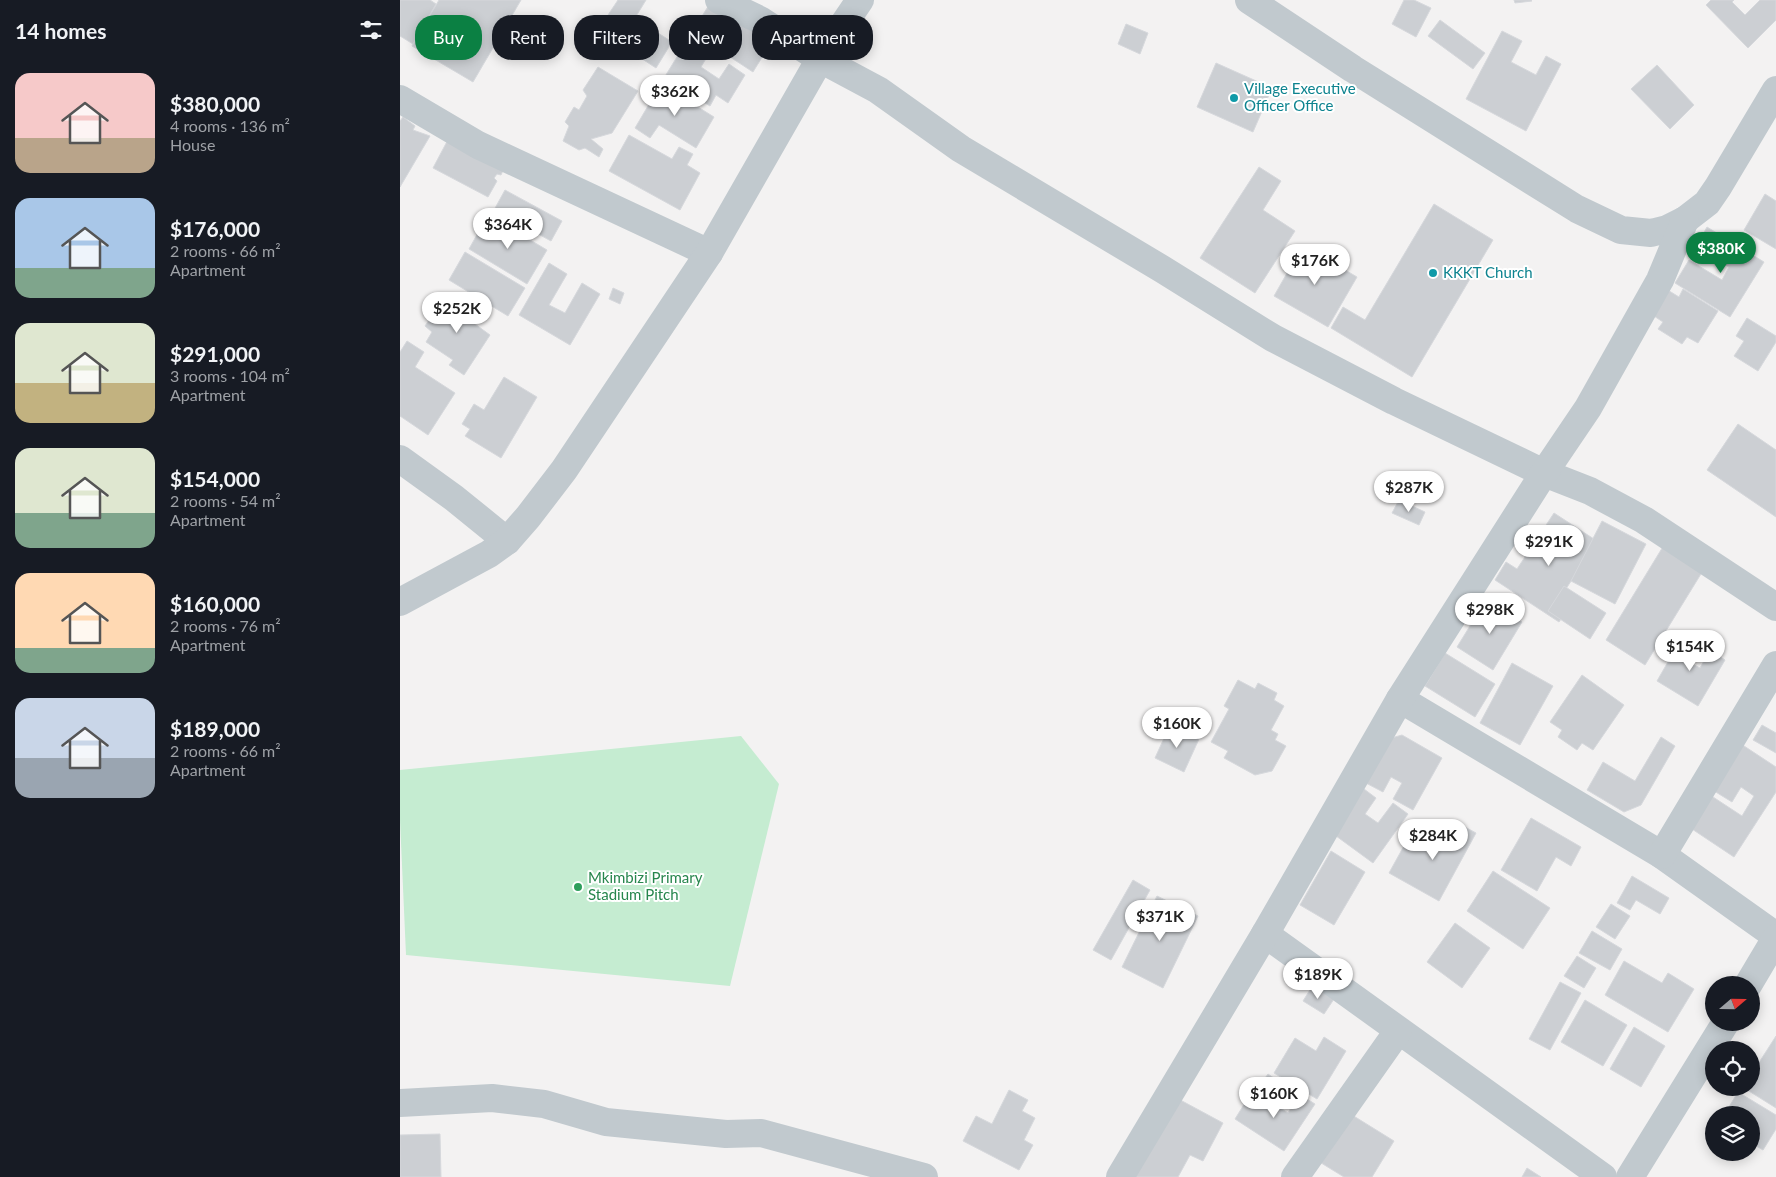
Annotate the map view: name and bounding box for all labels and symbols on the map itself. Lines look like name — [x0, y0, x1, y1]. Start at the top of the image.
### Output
pin: $362K — [640, 74, 710, 117]
place label: Village Executive Officer Office — [1244, 79, 1356, 114]
marker: Village Executive Officer Office — [1228, 92, 1240, 104]
pin: $364K — [473, 208, 543, 250]
pin: $380K — [1686, 232, 1756, 274]
pin: $176K — [1280, 244, 1350, 286]
place label: KKKT Church — [1443, 263, 1533, 281]
marker: KKKT Church — [1427, 267, 1439, 279]
pin: $252K — [422, 292, 492, 334]
pin: $287K — [1374, 470, 1444, 513]
pin: $291K — [1514, 524, 1584, 567]
pin: $298K — [1455, 592, 1525, 635]
pin: $154K — [1655, 630, 1725, 672]
pin: $160K — [1142, 706, 1212, 749]
pin: $284K — [1398, 818, 1468, 861]
place label: Mkimbizi Primary Stadium Pitch — [588, 868, 703, 903]
marker: Mkimbizi Primary Stadium Pitch — [572, 881, 584, 893]
pin: $371K — [1125, 900, 1195, 942]
pin: $189K — [1283, 958, 1353, 1000]
north arrow — [1705, 976, 1760, 1031]
pin: $160K — [1239, 1076, 1309, 1119]

